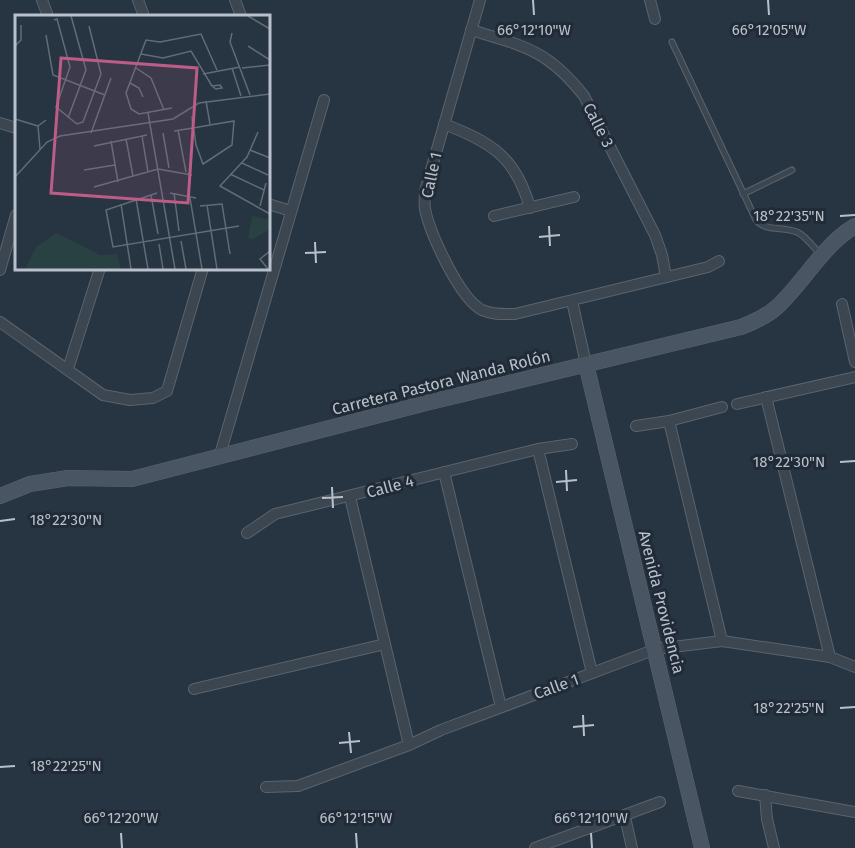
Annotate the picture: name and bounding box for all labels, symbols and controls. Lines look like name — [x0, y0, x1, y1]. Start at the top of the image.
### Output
inset map — [15, 15, 270, 270]
text: 66°12'10"W — [497, 21, 572, 39]
text: 66°12'05"W — [732, 21, 807, 39]
street label: Calle 3 — [579, 100, 618, 151]
street label: Calle 1 — [417, 150, 446, 200]
text: 18°22'35"N — [753, 207, 825, 225]
street label: Carretera Pastora Wanda Rolón — [330, 346, 552, 419]
text: 18°22'30"N — [753, 453, 825, 471]
street label: Calle 4 — [364, 471, 416, 502]
text: 18°22'30"N — [30, 511, 102, 529]
street label: Avenida Providencia — [635, 529, 689, 676]
street label: Calle 1 — [531, 670, 581, 703]
text: 18°22'25"N — [753, 699, 825, 717]
text: 18°22'25"N — [30, 757, 102, 775]
text: 66°12'20"W — [84, 809, 159, 827]
text: 66°12'15"W — [320, 809, 393, 827]
text: 66°12'10"W — [554, 809, 629, 827]

